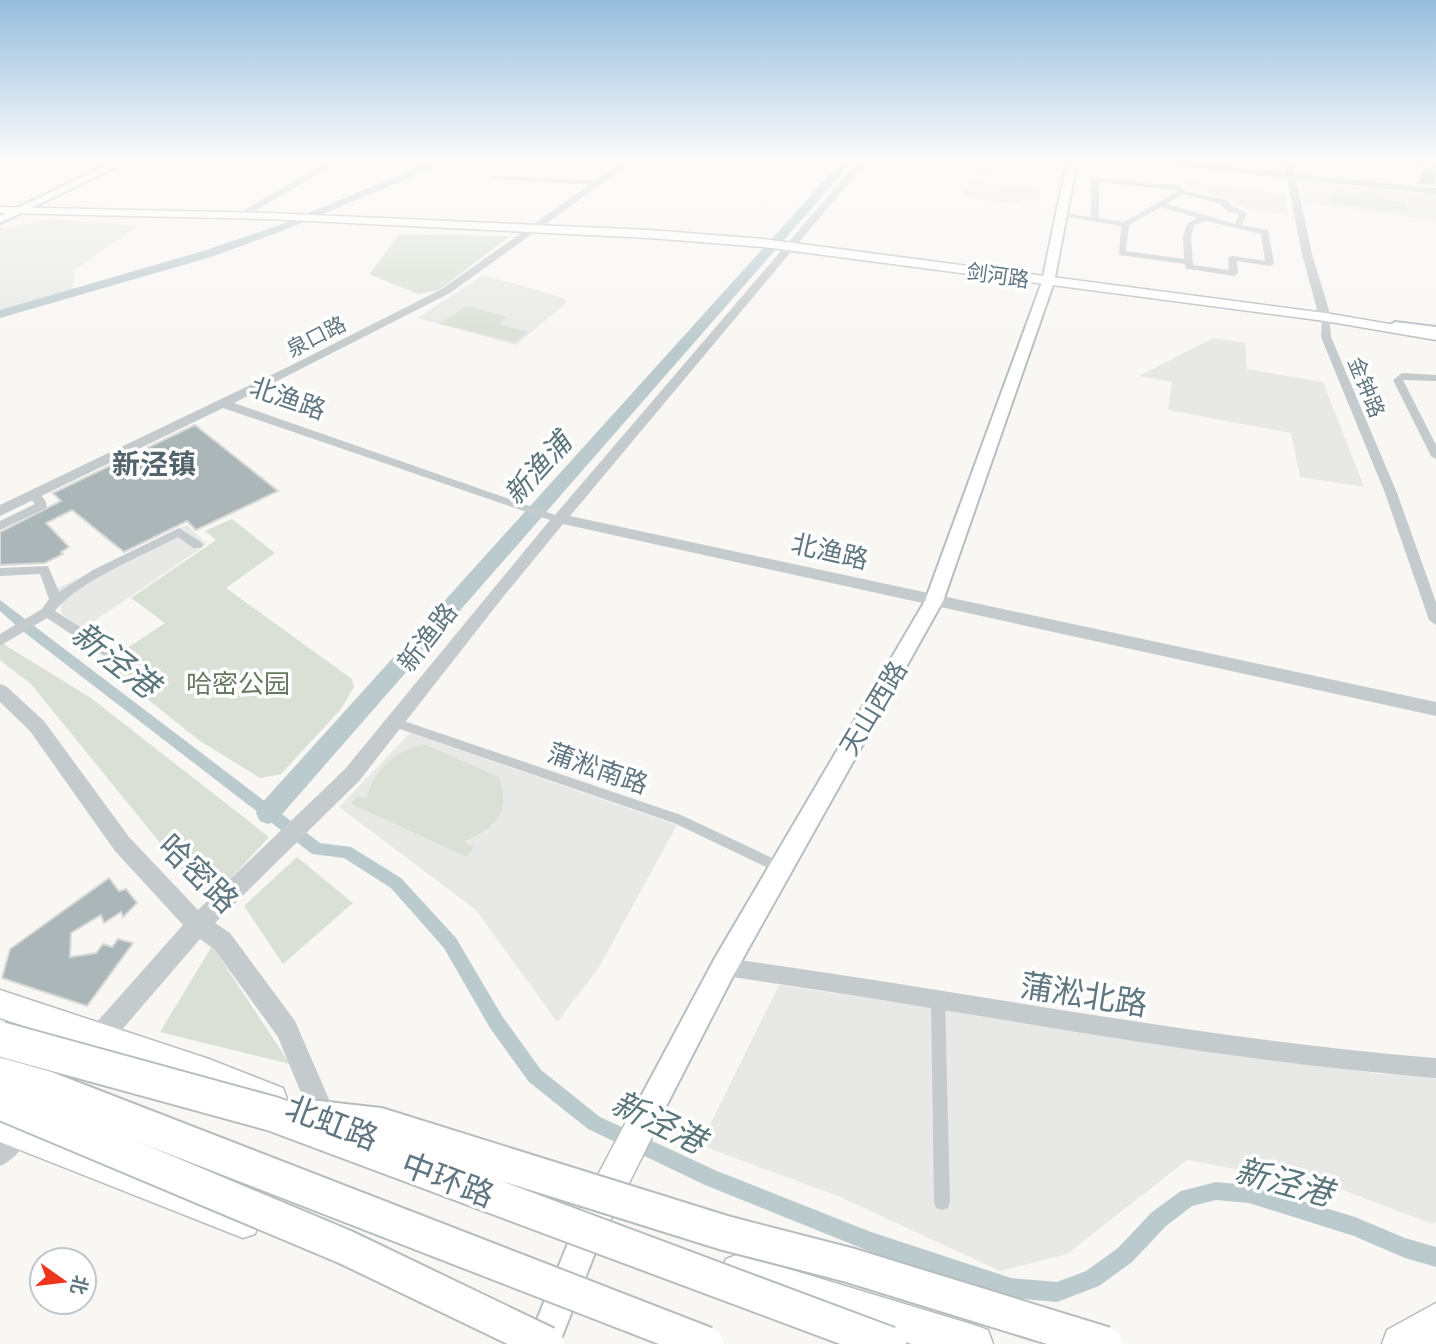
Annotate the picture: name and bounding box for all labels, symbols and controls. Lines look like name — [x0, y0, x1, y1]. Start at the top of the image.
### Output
street label: 剑河路 — [965, 258, 1031, 292]
street label: 泉口路 — [282, 310, 350, 362]
street label: 金钟路 — [1343, 353, 1391, 421]
street label: 北渔路 — [246, 370, 330, 426]
water label: 新渔浦 — [496, 422, 581, 511]
district label: 新泾镇 — [112, 446, 196, 481]
street label: 北渔路 — [788, 526, 872, 576]
street label: 新渔路 — [390, 596, 464, 678]
water label: 新泾港 — [64, 612, 171, 708]
street label: 天山西路 — [832, 655, 914, 761]
park label: 哈密公园 — [186, 667, 290, 700]
street label: 蒲淞南路 — [543, 735, 653, 801]
street label: 哈密路 — [151, 825, 247, 921]
street label: 蒲淞北路 — [1018, 964, 1150, 1024]
water label: 新泾港 — [606, 1081, 716, 1163]
street label: 北虹路 — [280, 1086, 384, 1158]
street label: 中环路 — [396, 1143, 500, 1215]
water label: 新泾港 — [1231, 1148, 1341, 1215]
north arrow — [28, 1246, 98, 1316]
text: 北 — [66, 1273, 93, 1297]

